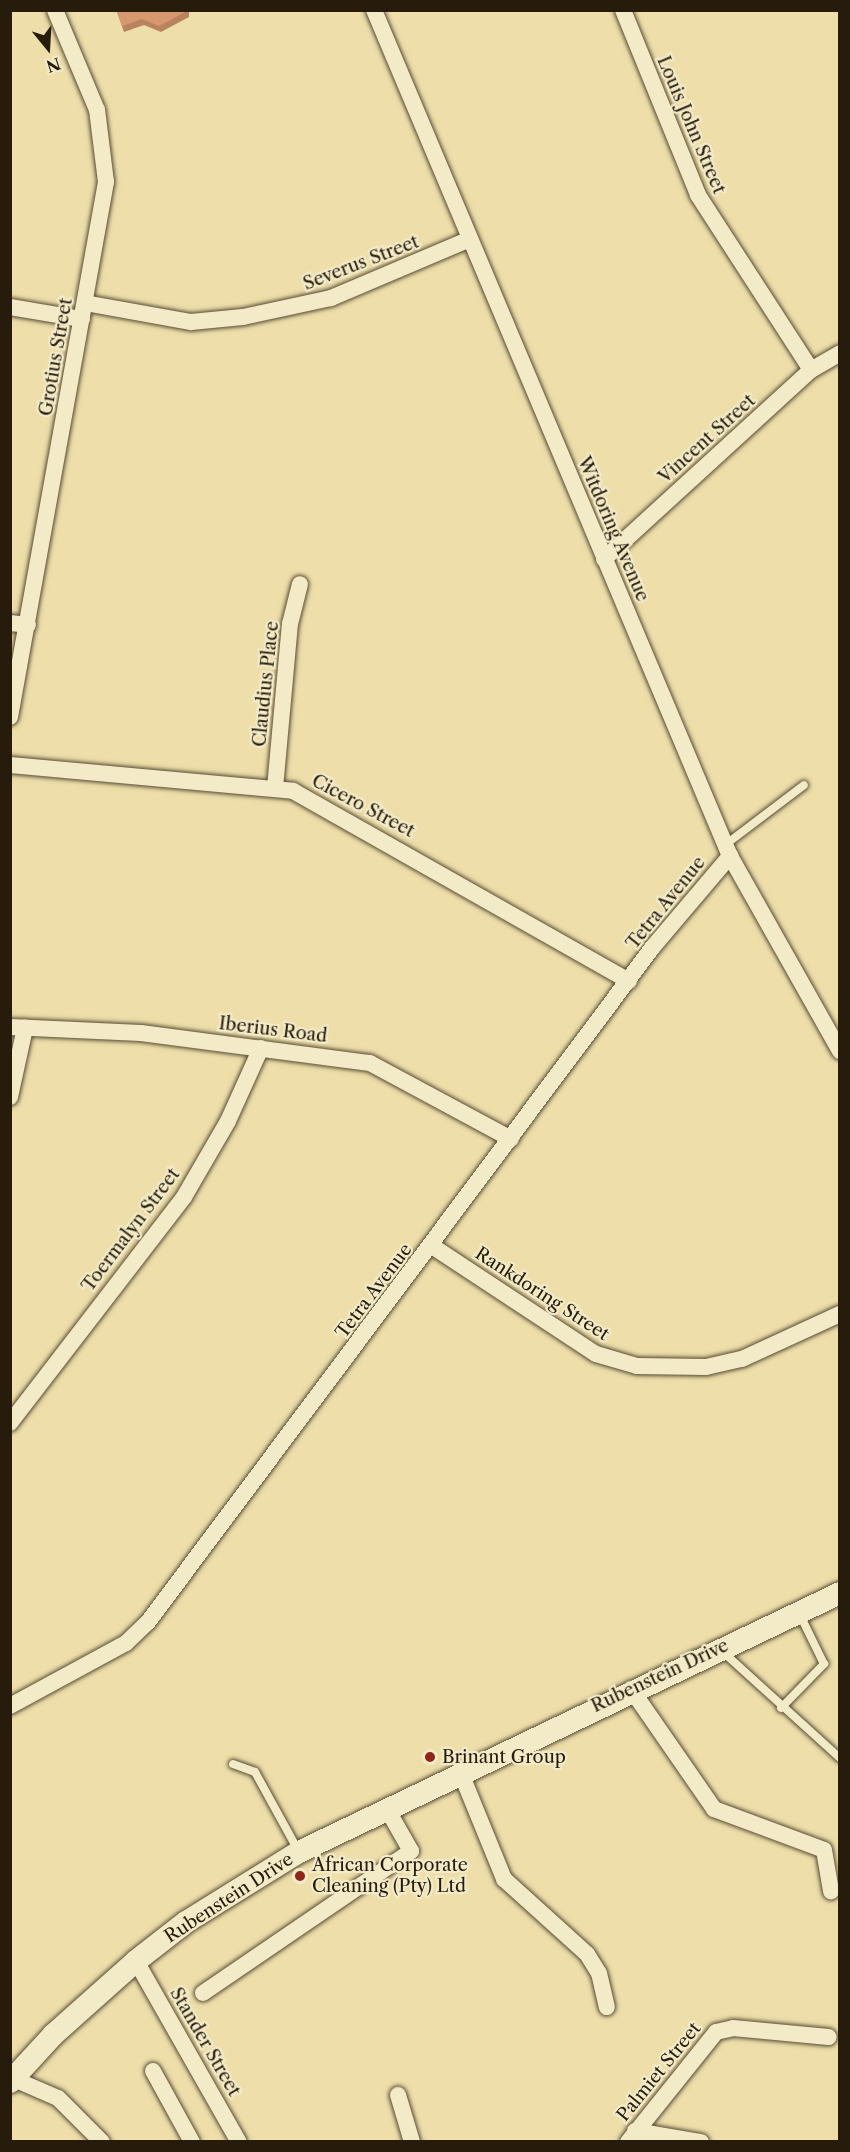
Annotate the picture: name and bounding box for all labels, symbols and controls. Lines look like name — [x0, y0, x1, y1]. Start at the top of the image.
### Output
north arrow — [18, 18, 78, 78]
text: N — [44, 53, 63, 77]
street label: Louis John Street — [652, 53, 730, 197]
street label: Severus Street — [300, 231, 422, 295]
street label: Grotius Street — [35, 296, 77, 418]
street label: Vincent Street — [654, 390, 760, 488]
street label: Witdoring Avenue — [573, 453, 653, 605]
street label: Claudius Place — [249, 620, 283, 748]
street label: Cicero Street — [308, 770, 418, 842]
street label: Tetra Avenue — [622, 852, 710, 954]
street label: Iberius Road — [218, 1013, 328, 1047]
street label: Toermalyn Street — [78, 1164, 184, 1296]
street label: Tetra Avenue — [331, 1239, 417, 1343]
street label: Rankdoring Street — [471, 1243, 613, 1345]
street label: Rubenstein Drive — [588, 1635, 732, 1717]
place label: Brinant Group — [442, 1746, 566, 1768]
marker: Brinant Group — [423, 1750, 437, 1764]
street label: Rubenstein Drive — [161, 1848, 297, 1948]
place label: African Corporate Cleaning (Pty) Ltd — [312, 1855, 468, 1898]
marker: African Corporate Cleaning (Pty) Ltd — [293, 1869, 307, 1883]
street label: Stander Street — [165, 1984, 245, 2100]
street label: Palmiet Street — [613, 2018, 705, 2126]

